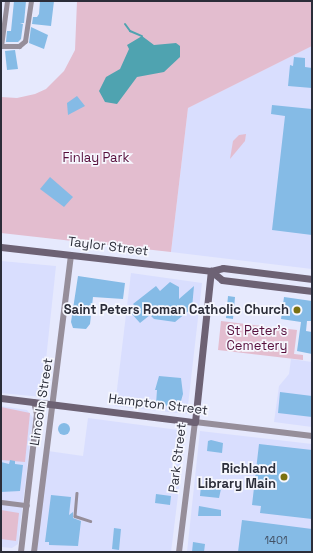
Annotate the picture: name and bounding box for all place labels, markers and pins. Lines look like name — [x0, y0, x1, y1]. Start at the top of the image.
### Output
place label: Saint Peters Roman Catholic Church — [64, 302, 289, 318]
marker: Saint Peters Roman Catholic Church — [292, 305, 302, 315]
place label: Richland Library Main — [198, 462, 276, 493]
marker: Richland Library Main — [279, 472, 289, 482]

